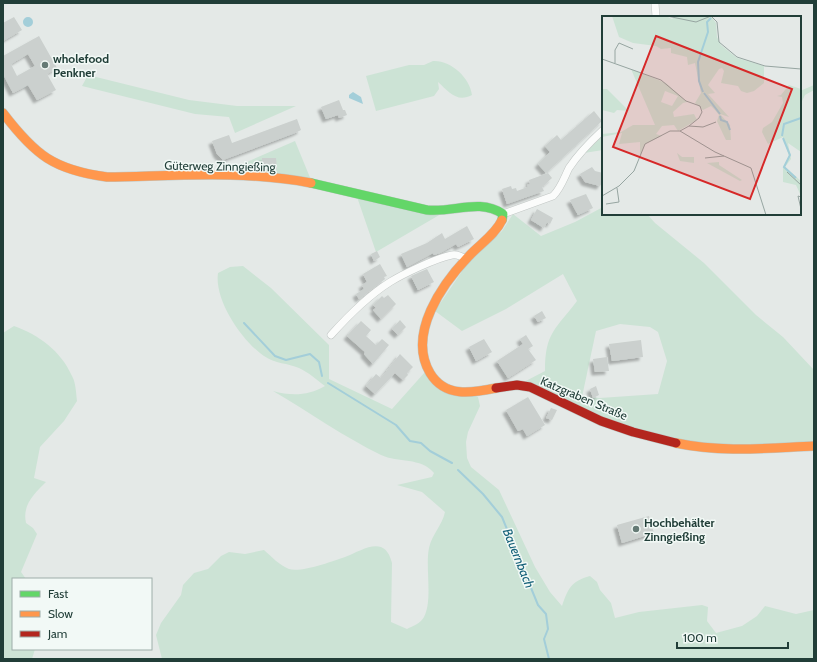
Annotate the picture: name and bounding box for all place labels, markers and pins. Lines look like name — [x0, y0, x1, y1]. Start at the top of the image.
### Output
place label: wholefood Penkner — [53, 51, 109, 80]
marker: wholefood Penkner — [40, 60, 50, 70]
place label: Hochbehälter Zinngießing — [644, 515, 715, 544]
marker: Hochbehälter Zinngießing — [631, 524, 641, 534]

